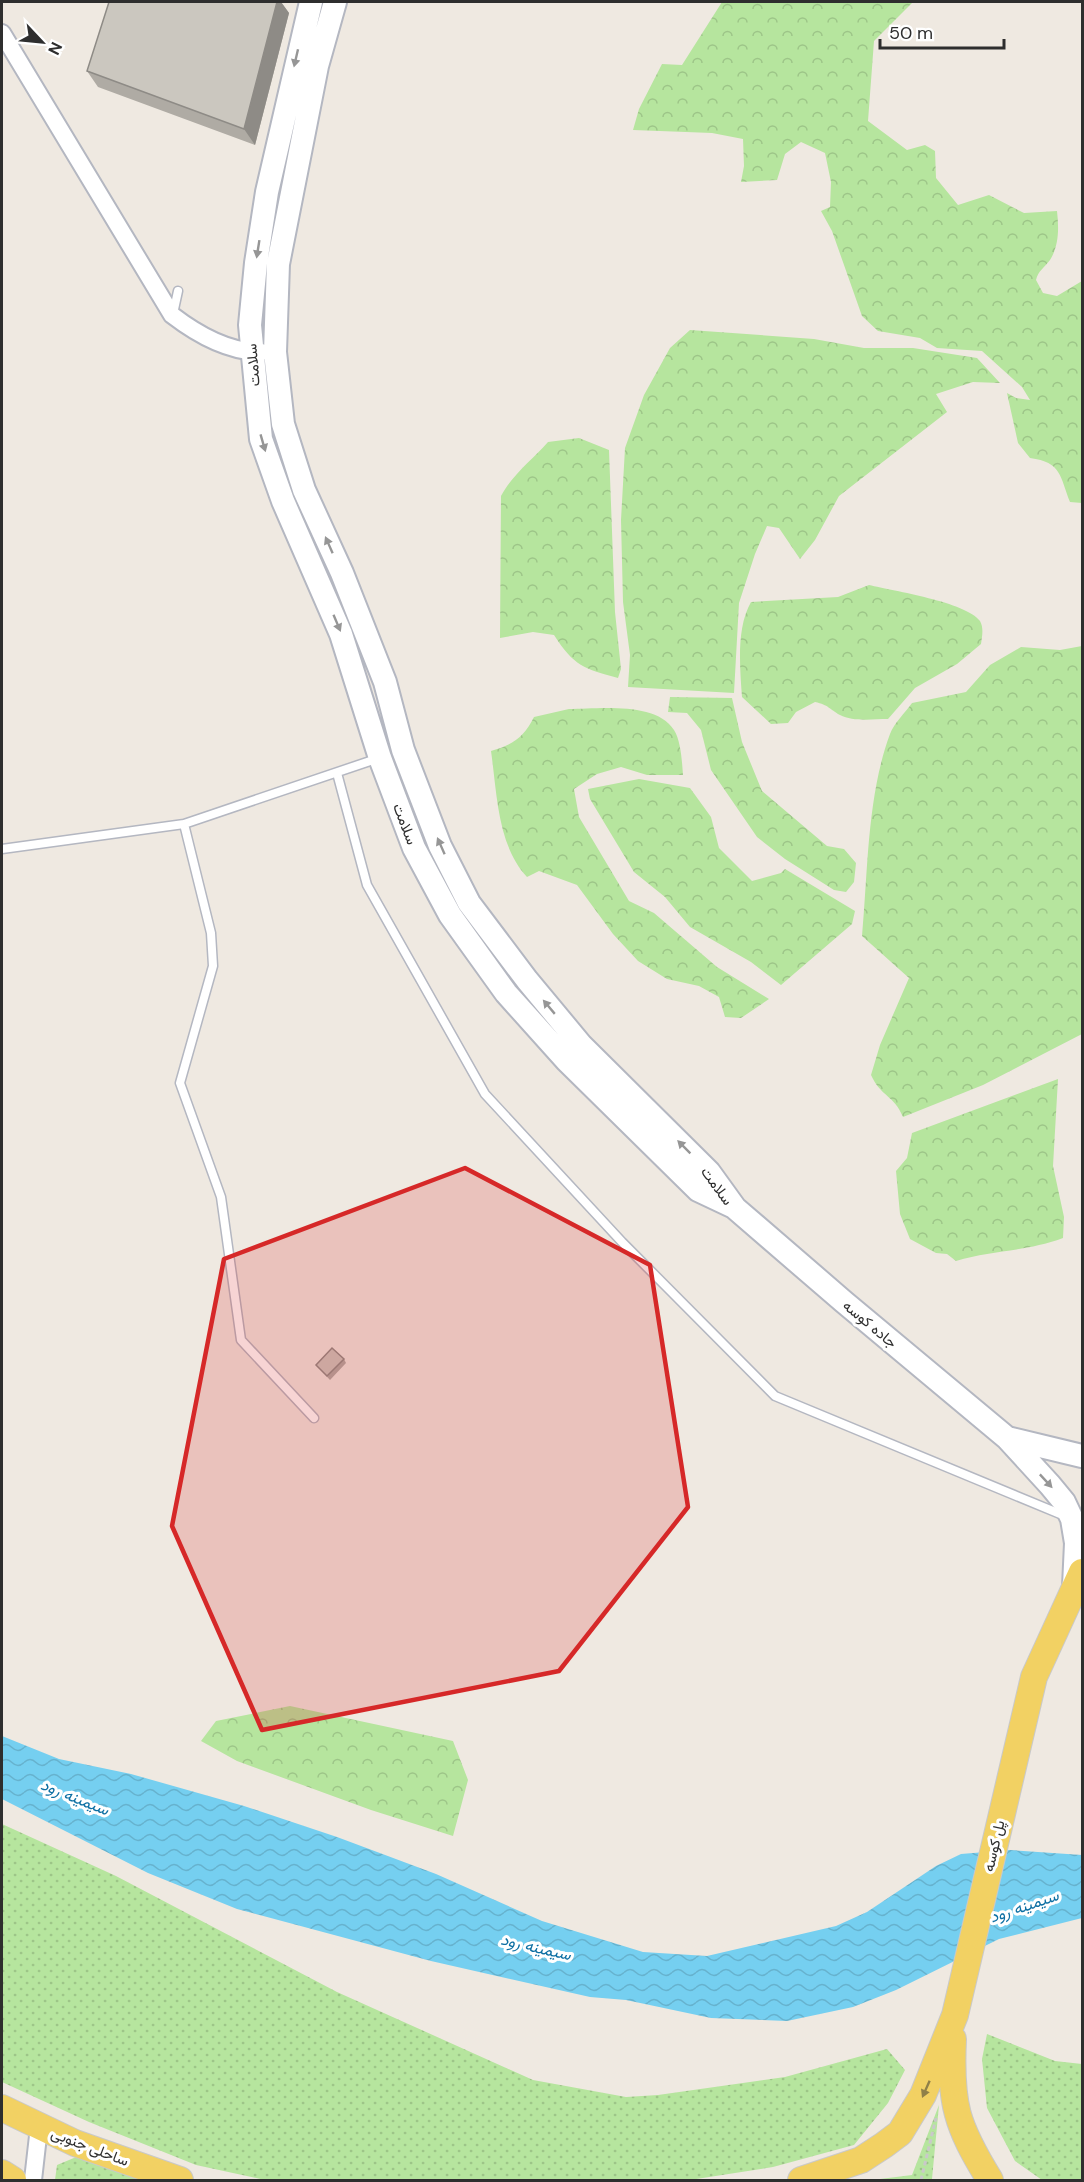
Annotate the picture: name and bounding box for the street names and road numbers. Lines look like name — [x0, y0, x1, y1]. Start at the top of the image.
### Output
street label: سلامت — [241, 343, 265, 387]
street label: سلامت — [388, 800, 422, 848]
street label: سلامت — [696, 1163, 738, 1209]
street label: جاده کوسه — [839, 1295, 901, 1353]
street label: پل کوسه — [978, 1818, 1010, 1874]
street label: ساحلی جنوبی — [48, 2123, 132, 2171]

